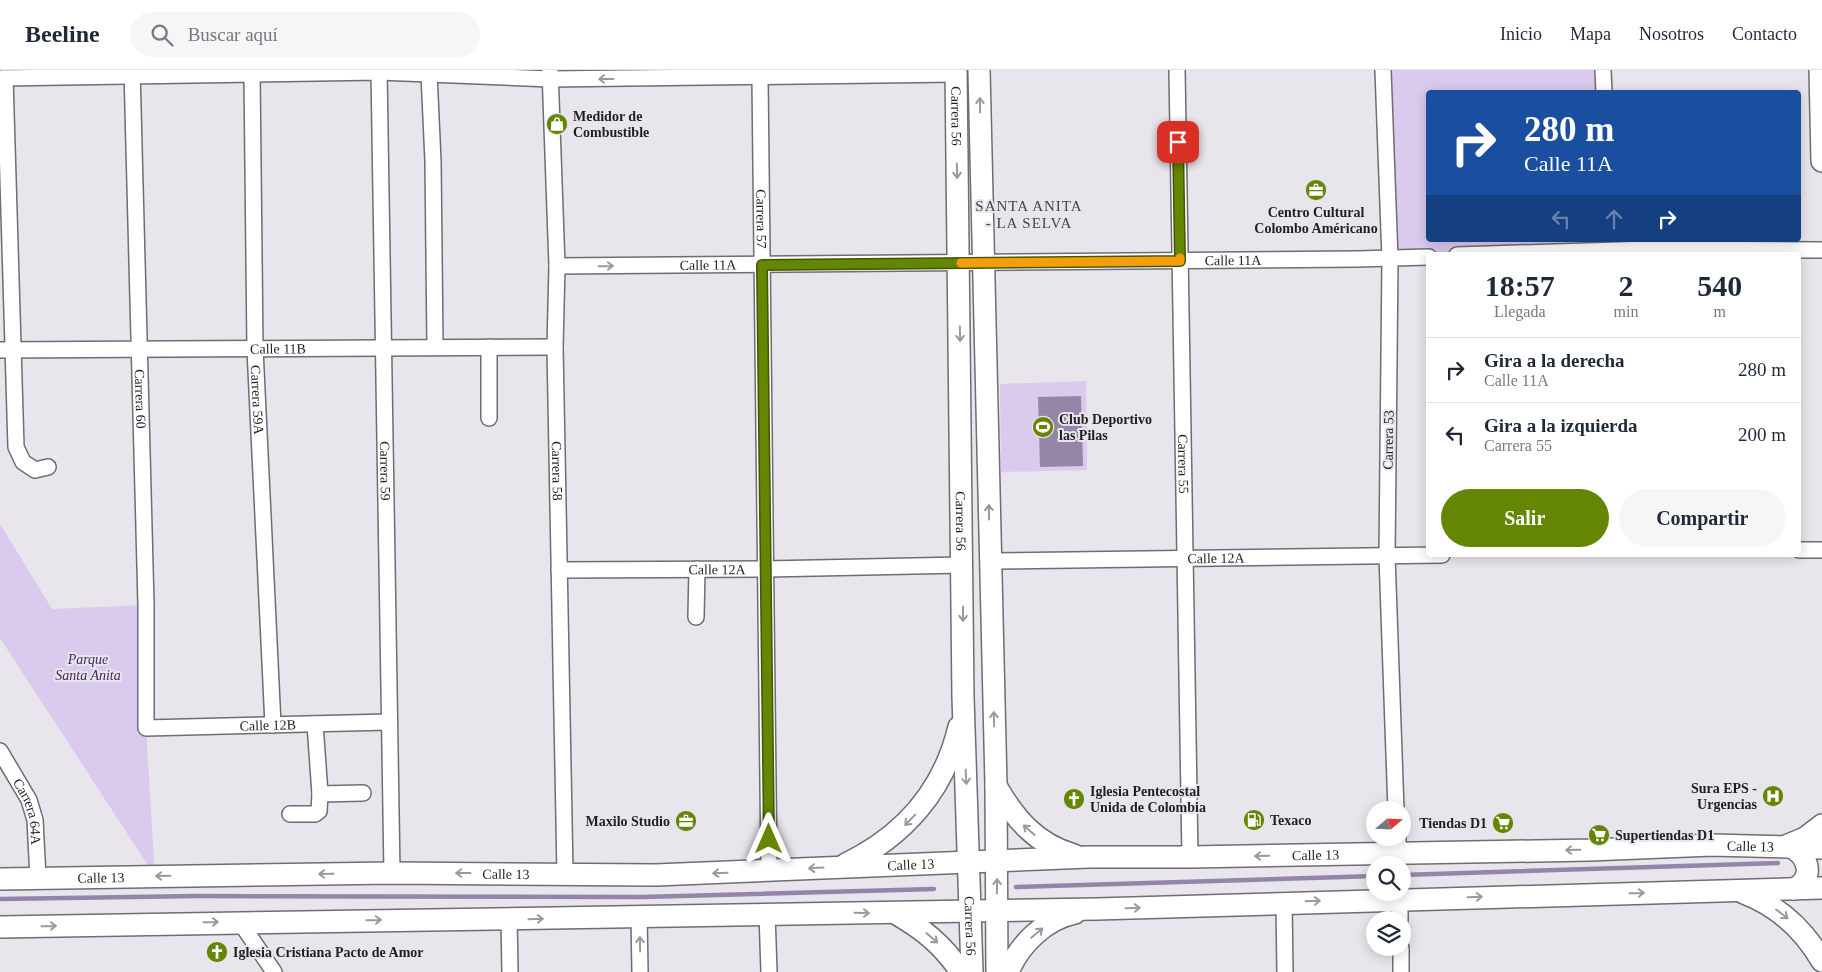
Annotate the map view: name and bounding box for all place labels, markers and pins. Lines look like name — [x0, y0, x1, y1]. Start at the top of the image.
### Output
place label: Medidor de Combustible — [573, 109, 649, 140]
shop icon: Medidor de Combustible — [545, 112, 569, 136]
pin — [1157, 121, 1199, 163]
office icon: Centro Cultural Colombo Américano — [1304, 178, 1328, 202]
place label: Centro Cultural Colombo Américano — [1254, 205, 1378, 236]
place label: Club Deportivo las Pilas — [1059, 412, 1152, 443]
sports icon: Club Deportivo las Pilas — [1031, 415, 1055, 439]
place label: Sura EPS - Urgencias — [1691, 781, 1758, 812]
place label: Iglesia Pentecostal Unida de Colombia — [1090, 784, 1206, 815]
hospital icon: Sura EPS - Urgencias — [1761, 784, 1785, 808]
church icon: Iglesia Pentecostal Unida de Colombia — [1062, 787, 1086, 811]
fuel station icon: Texaco — [1242, 808, 1266, 832]
office icon: Maxilo Studio — [674, 809, 698, 833]
supermarket icon: Tiendas D1 — [1491, 811, 1515, 835]
place label: Texaco — [1270, 813, 1311, 828]
place label: Maxilo Studio — [586, 814, 670, 829]
place label: Tiendas D1 — [1419, 816, 1487, 831]
supermarket icon: Supertiendas D1 — [1587, 823, 1611, 847]
place label: Supertiendas D1 — [1615, 828, 1714, 843]
church icon: Iglesia Cristiana Pacto de Amor — [205, 940, 229, 964]
place label: Iglesia Cristiana Pacto de Amor — [233, 945, 424, 960]

